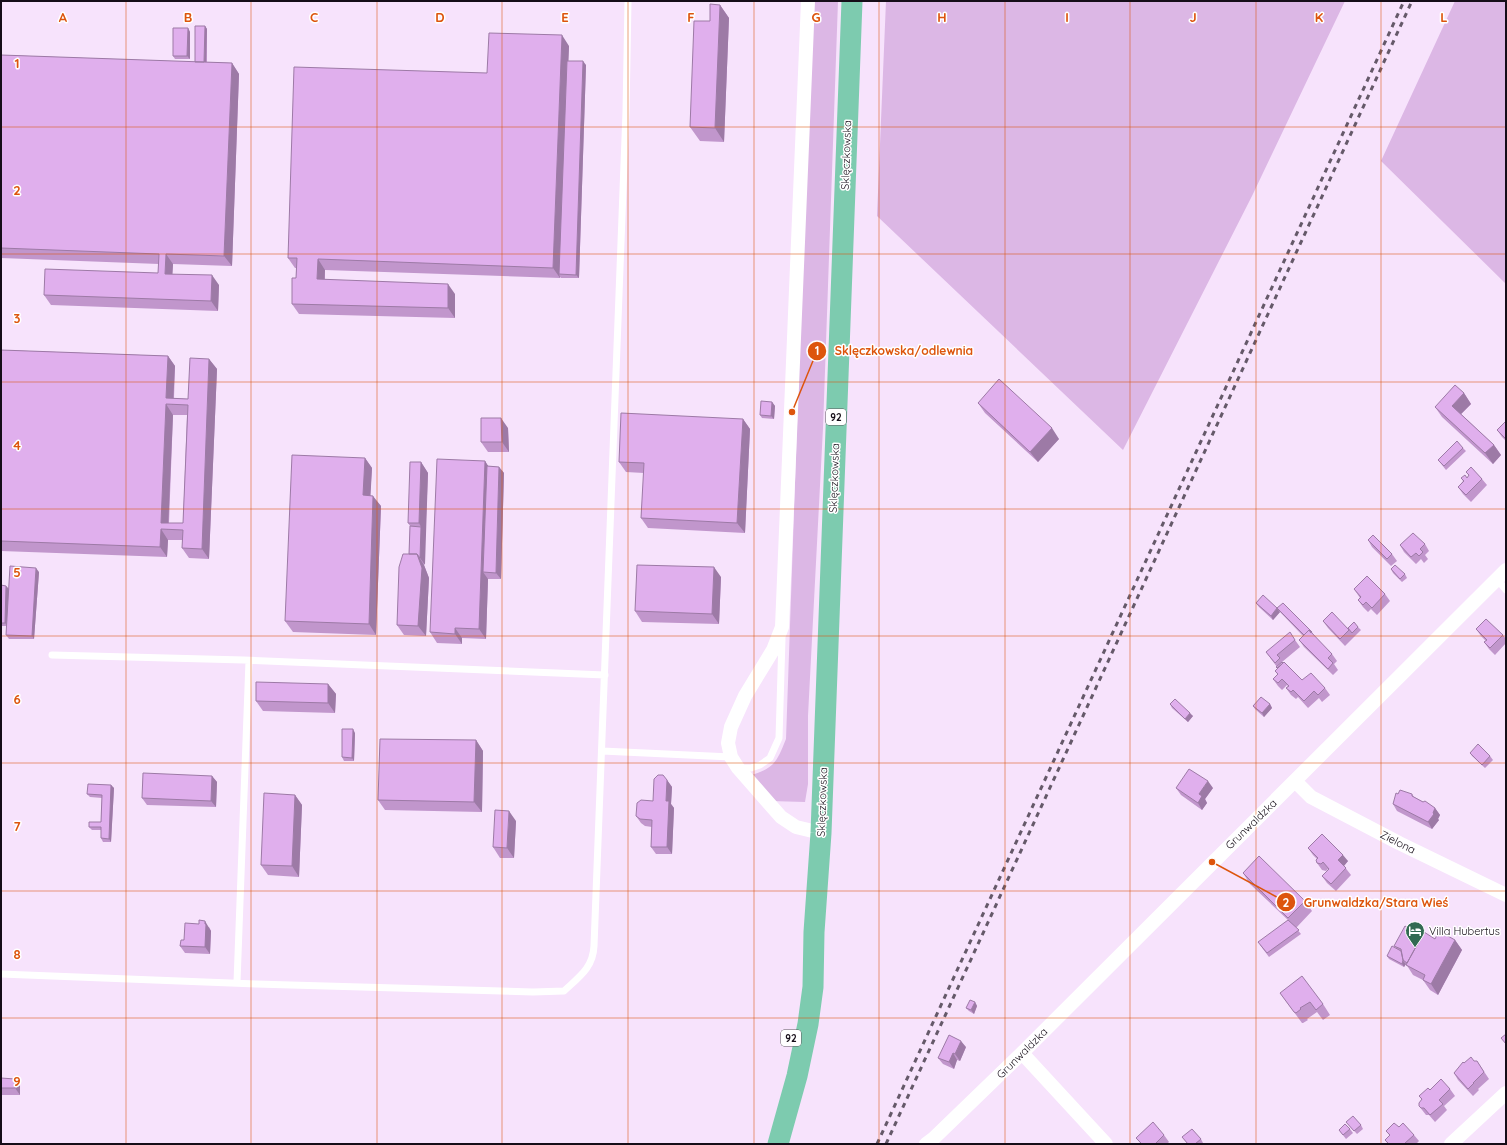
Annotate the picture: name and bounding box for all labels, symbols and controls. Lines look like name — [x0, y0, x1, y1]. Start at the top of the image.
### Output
text: A — [59, 9, 68, 25]
text: B — [184, 9, 192, 25]
text: C — [310, 9, 318, 25]
text: D — [435, 9, 445, 25]
text: E — [561, 9, 569, 25]
text: F — [687, 9, 695, 25]
text: G — [811, 9, 821, 25]
text: H — [937, 9, 947, 25]
text: I — [1065, 9, 1069, 25]
text: J — [1189, 9, 1197, 25]
text: K — [1315, 9, 1324, 25]
text: L — [1440, 9, 1448, 25]
text: 1 — [14, 55, 20, 71]
street label: Sklęczkowska — [838, 120, 854, 190]
text: 2 — [13, 182, 21, 198]
text: 3 — [14, 310, 21, 326]
callout: Sklęczkowska/odlewnia — [807, 339, 981, 363]
text: 1 — [815, 343, 819, 358]
text: Sklęczkowska/odlewnia — [835, 343, 973, 358]
road number: 92 — [826, 409, 846, 425]
text: 4 — [13, 437, 21, 453]
street label: Sklęczkowska — [826, 443, 842, 513]
text: 5 — [13, 564, 21, 580]
text: 6 — [13, 691, 21, 707]
street label: Sklęczkowska — [814, 767, 830, 837]
street label: Grunwaldzka — [1222, 796, 1280, 852]
text: 7 — [13, 818, 21, 834]
street label: Zielona — [1378, 827, 1418, 857]
callout: Grunwaldzka/Stara Wieś — [1276, 890, 1457, 914]
text: 2 — [1283, 895, 1290, 910]
text: Grunwaldzka/Stara Wieś — [1304, 895, 1449, 910]
hotel icon: Villa Hubertus — [1404, 920, 1426, 948]
place label: Villa Hubertus — [1429, 924, 1500, 938]
text: 8 — [13, 946, 21, 962]
street label: Grunwaldzka — [994, 1025, 1050, 1081]
road number: 92 — [781, 1030, 801, 1046]
text: 9 — [13, 1073, 21, 1089]

